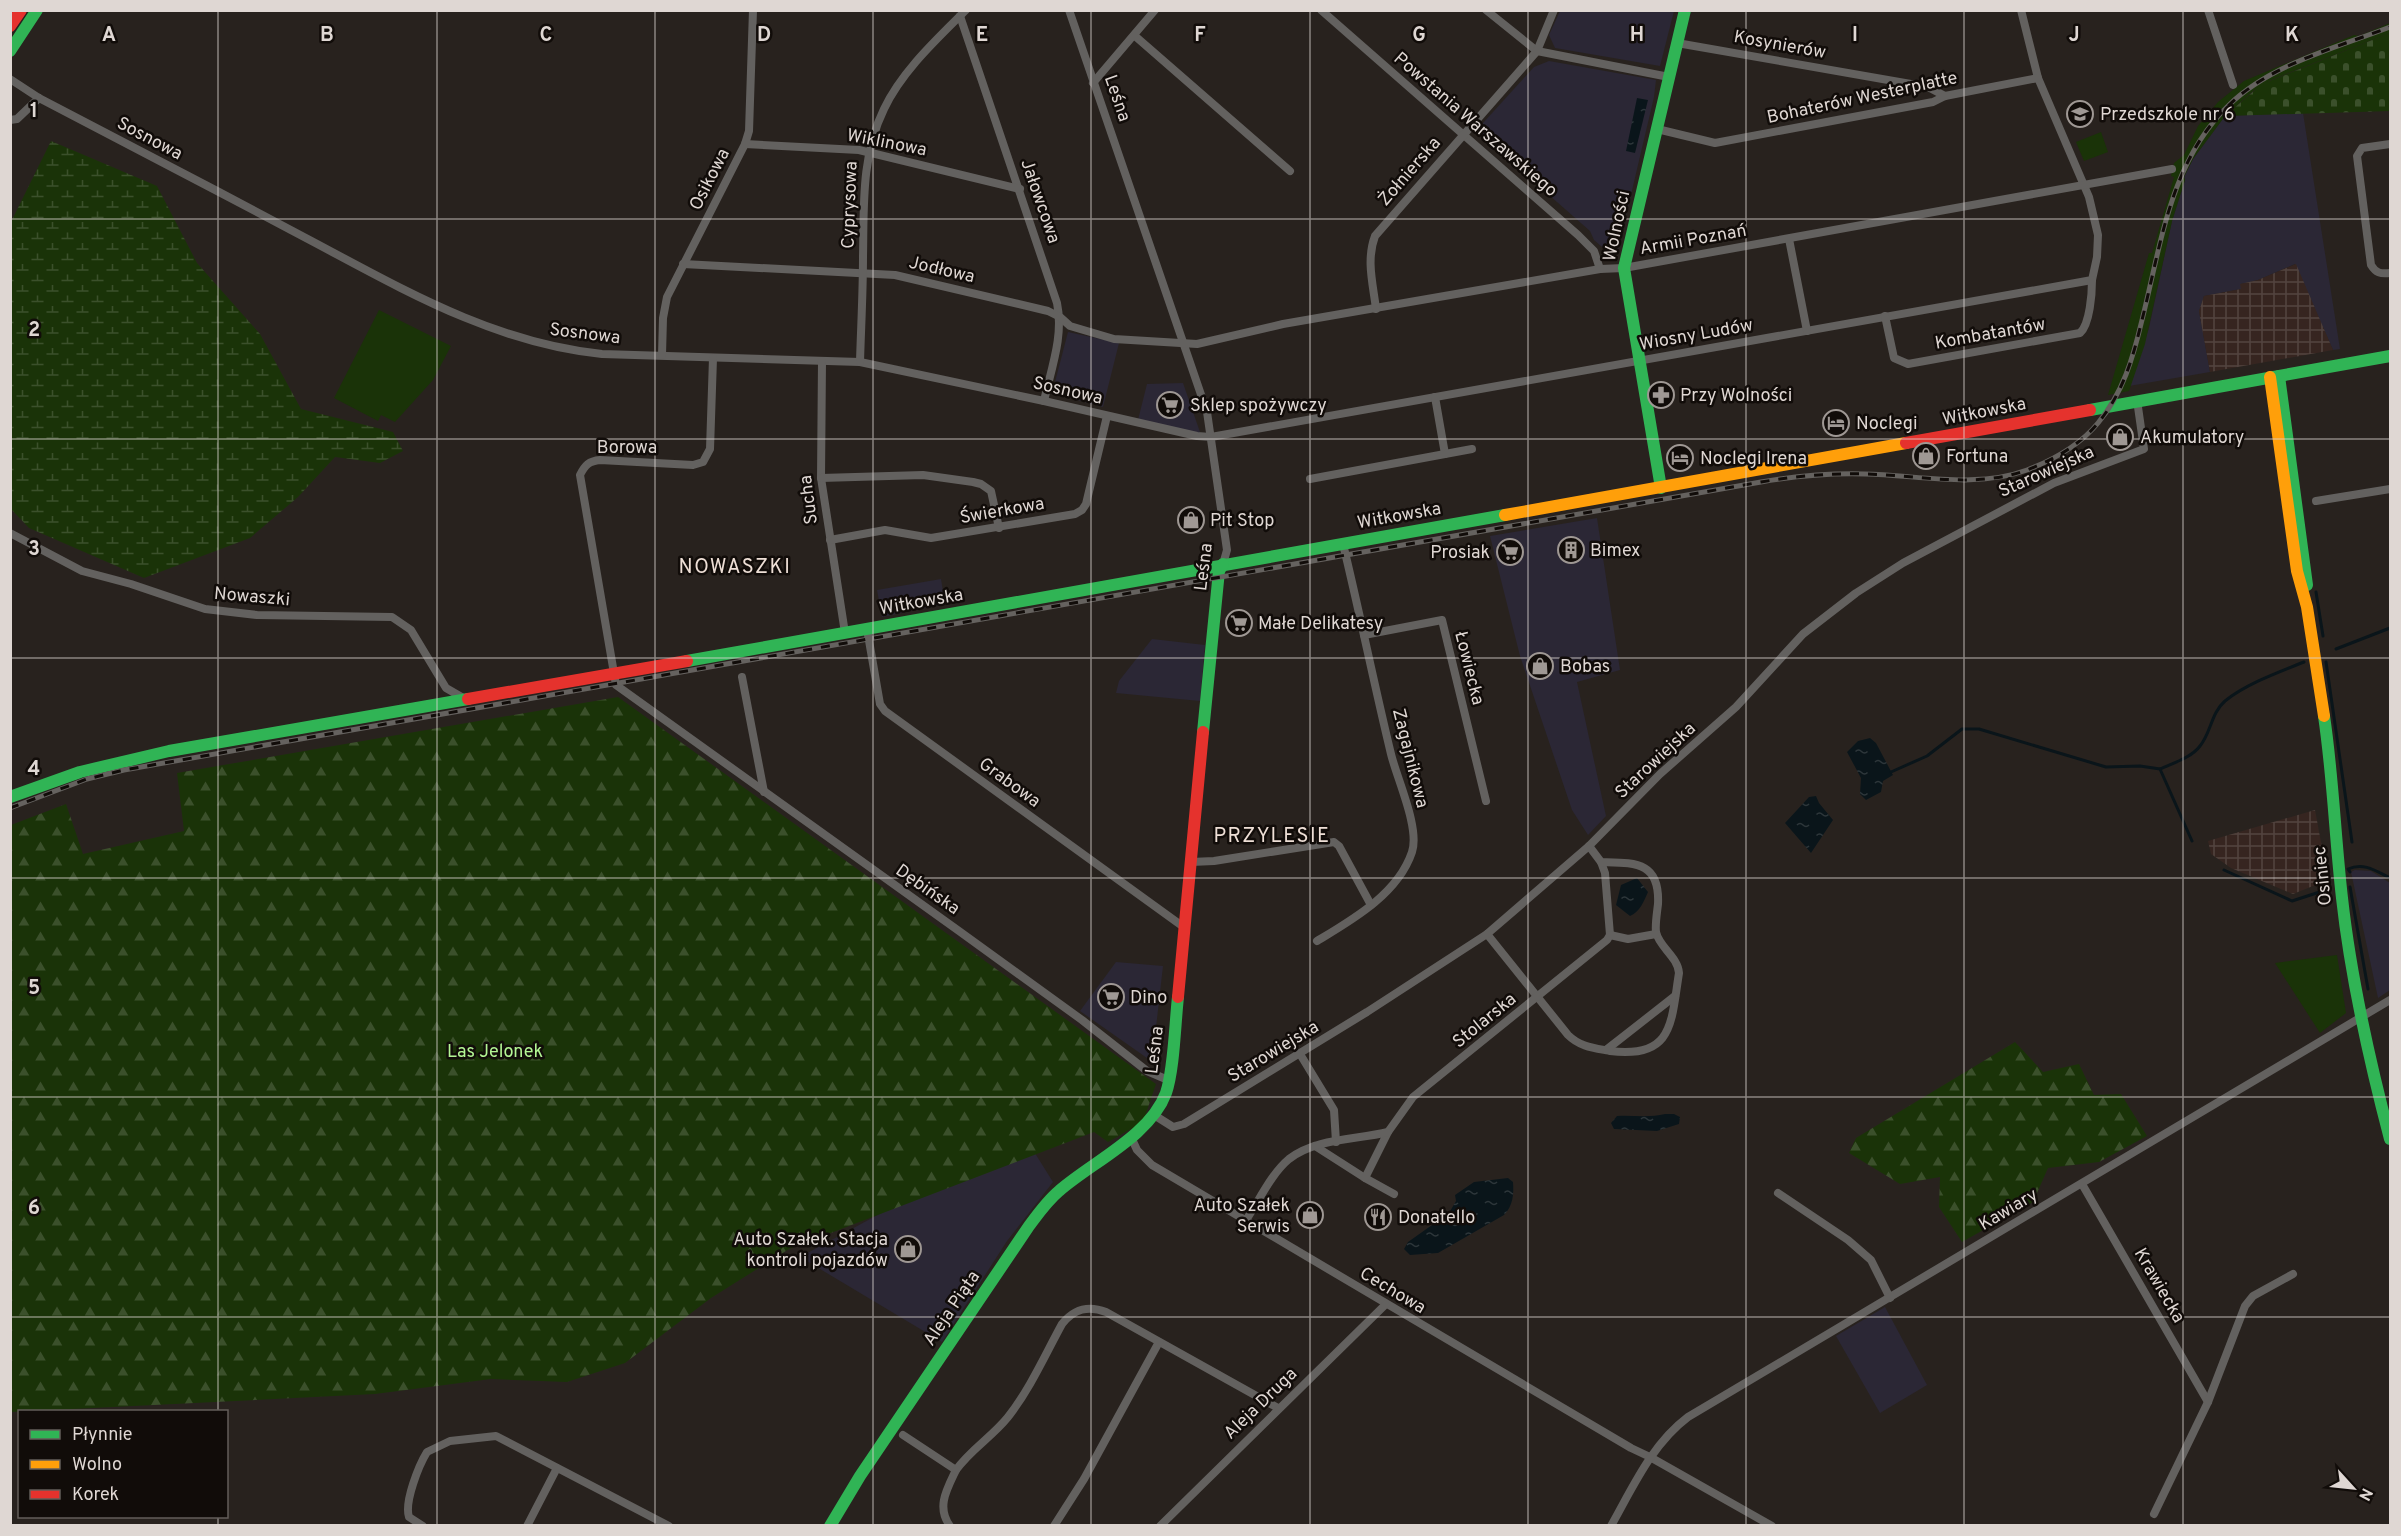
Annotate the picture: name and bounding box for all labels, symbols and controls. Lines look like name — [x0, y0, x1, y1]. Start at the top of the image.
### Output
text: A — [102, 23, 116, 49]
text: B — [320, 23, 334, 49]
text: C — [540, 23, 552, 49]
text: D — [757, 23, 771, 49]
text: E — [976, 23, 988, 49]
text: F — [1194, 23, 1206, 49]
text: G — [1412, 23, 1426, 49]
text: H — [1630, 23, 1644, 49]
text: I — [1852, 23, 1858, 49]
text: J — [2068, 23, 2080, 49]
text: K — [2285, 23, 2299, 49]
street label: Kosynierów — [1732, 26, 1828, 65]
street label: Powstania Warszawskiego — [1388, 48, 1562, 203]
street label: Bohaterów Westerplatte — [1765, 67, 1960, 130]
street label: Leśna — [1098, 72, 1135, 125]
text: 1 — [30, 99, 38, 125]
school or university icon: Przedszkole nr 6 — [2065, 99, 2095, 129]
place label: Przedszkole nr 6 — [2100, 104, 2235, 127]
street label: Sosnowa — [112, 112, 186, 166]
street label: Wiklinowa — [845, 124, 929, 162]
street label: Żołnierska — [1372, 131, 1447, 211]
street label: Osikowa — [685, 145, 736, 215]
street label: Jałowcowa — [1014, 156, 1065, 247]
street label: Cyprysowa — [837, 161, 864, 249]
street label: Wolności — [1599, 189, 1636, 264]
street label: Armii Poznań — [1638, 220, 1749, 261]
street label: Jodłowa — [906, 252, 977, 289]
street label: Kombatantów — [1933, 313, 2047, 356]
street label: Wiosny Ludów — [1638, 314, 1755, 357]
text: 2 — [28, 318, 40, 344]
street label: Sosnowa — [548, 319, 622, 350]
street label: Sosnowa — [1030, 372, 1105, 411]
pharmacy icon: Przy Wolności — [1646, 380, 1676, 410]
place label: Przy Wolności — [1680, 385, 1792, 408]
supermarket icon: Sklep spożywczy — [1155, 390, 1185, 420]
street label: Witkowska — [1940, 393, 2028, 432]
place label: Sklep spożywczy — [1190, 395, 1327, 418]
hotel icon: Noclegi — [1821, 408, 1851, 438]
place label: Noclegi — [1856, 413, 1918, 436]
shop icon: Akumulatory — [2105, 422, 2135, 452]
place label: Akumulatory — [2140, 427, 2244, 450]
street label: Borowa — [597, 437, 657, 460]
shop icon: Fortuna — [1911, 441, 1941, 471]
street label: Starowiejska — [1995, 441, 2098, 504]
hotel icon: Noclegi Irena — [1665, 443, 1695, 473]
place label: Fortuna — [1946, 446, 2008, 469]
place label: Noclegi Irena — [1700, 448, 1807, 471]
street label: Sucha — [795, 474, 824, 526]
street label: Świerkowa — [958, 491, 1046, 530]
street label: Witkowska — [1355, 498, 1443, 535]
shop icon: Pit Stop — [1176, 505, 1206, 535]
place label: Pit Stop — [1210, 510, 1274, 533]
building icon: Bimex — [1556, 535, 1586, 565]
text: 3 — [28, 537, 40, 563]
supermarket icon: Prosiak — [1495, 537, 1525, 567]
place label: Bimex — [1590, 540, 1640, 563]
street label: Leśna — [1190, 542, 1219, 592]
place label: Prosiak — [1430, 542, 1490, 565]
district label: NOWASZKI — [679, 555, 791, 581]
street label: Nowaszki — [213, 583, 291, 612]
street label: Witkowska — [877, 584, 965, 621]
supermarket icon: Małe Delikatesy — [1224, 608, 1254, 638]
place label: Małe Delikatesy — [1258, 613, 1383, 636]
street label: Łowiecka — [1448, 629, 1489, 708]
shop icon: Bobas — [1525, 651, 1555, 681]
place label: Bobas — [1560, 656, 1610, 679]
street label: Zagajnikowa — [1386, 706, 1433, 811]
street label: Starowiejska — [1611, 718, 1701, 804]
street label: Grabowa — [974, 753, 1045, 813]
text: 4 — [28, 757, 40, 783]
district label: PRZYLESIE — [1213, 824, 1331, 850]
street label: Osiniec — [2309, 845, 2338, 907]
street label: Dębińska — [890, 860, 964, 921]
text: 5 — [28, 976, 40, 1002]
supermarket icon: Dino — [1096, 982, 1126, 1012]
place label: Dino — [1130, 987, 1167, 1010]
street label: Stolarska — [1448, 988, 1522, 1054]
street label: Starowiejska — [1224, 1016, 1323, 1088]
street label: Leśna — [1141, 1025, 1170, 1075]
park label: Las Jelonek — [447, 1041, 543, 1064]
street label: Kawiary — [1975, 1184, 2042, 1237]
place label: Auto Szałek Serwis — [1194, 1195, 1290, 1239]
text: 6 — [28, 1196, 40, 1222]
shop icon: Auto Szałek Serwis — [1295, 1200, 1325, 1230]
restaurant icon: Donatello — [1363, 1202, 1393, 1232]
place label: Donatello — [1398, 1207, 1475, 1230]
place label: Auto Szałek. Stacja kontroli pojazdów — [733, 1229, 888, 1273]
shop icon: Auto Szałek. Stacja kontroli pojazdów — [893, 1234, 923, 1264]
street label: Krawiecka — [2128, 1244, 2189, 1327]
street label: Cechowa — [1355, 1263, 1430, 1320]
street label: Aleja Piąta — [919, 1267, 986, 1351]
street label: Aleja Druga — [1219, 1363, 1303, 1445]
legend — [18, 1410, 228, 1518]
text: Płynnie — [72, 1424, 133, 1447]
text: Wolno — [72, 1454, 122, 1477]
north arrow — [2323, 1458, 2383, 1518]
text: Korek — [72, 1484, 119, 1507]
text: N — [2353, 1484, 2376, 1504]

